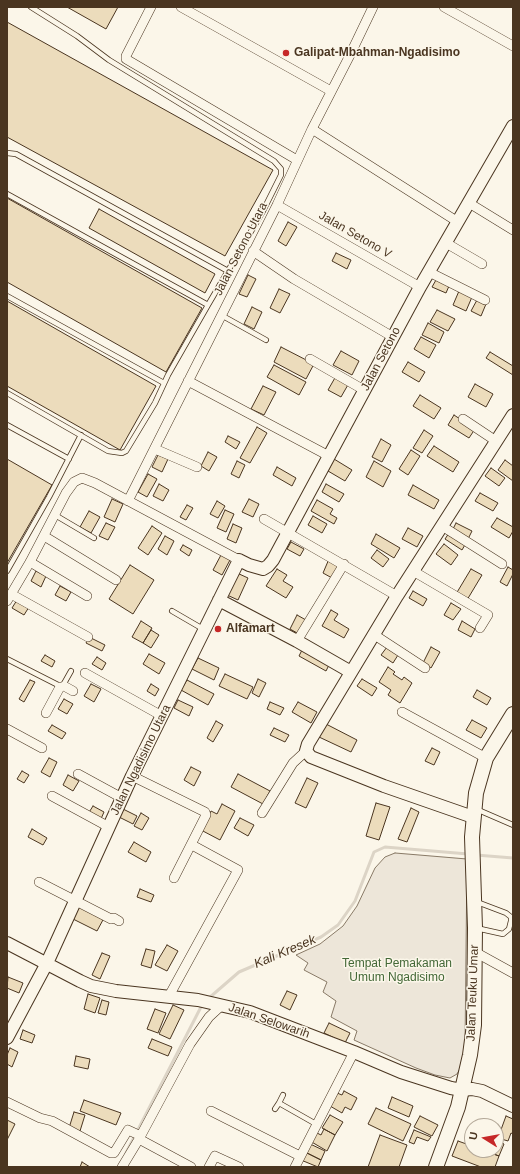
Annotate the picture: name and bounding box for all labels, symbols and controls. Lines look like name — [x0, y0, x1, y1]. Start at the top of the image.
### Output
place label: Galipat-Mbahman-Ngadisimo — [294, 46, 460, 60]
marker: Galipat-Mbahman-Ngadisimo — [281, 48, 291, 58]
street label: Jalan Setono Utara — [211, 200, 271, 298]
street label: Jalan Setono V — [316, 208, 394, 262]
street label: Jalan Setono — [358, 325, 404, 393]
place label: Alfamart — [226, 622, 275, 636]
marker: Alfamart — [213, 624, 223, 634]
street label: Jalan Ngadisimo Utara — [108, 702, 174, 818]
water label: Kali Kresek — [252, 932, 318, 972]
street label: Jalan Teuku Umar — [464, 944, 482, 1042]
park label: Tempat Pemakaman Umum Ngadisimo — [342, 957, 452, 985]
street label: Jalan Selowarih — [227, 1000, 311, 1042]
north arrow — [464, 1118, 504, 1158]
text: U — [467, 1131, 480, 1141]

